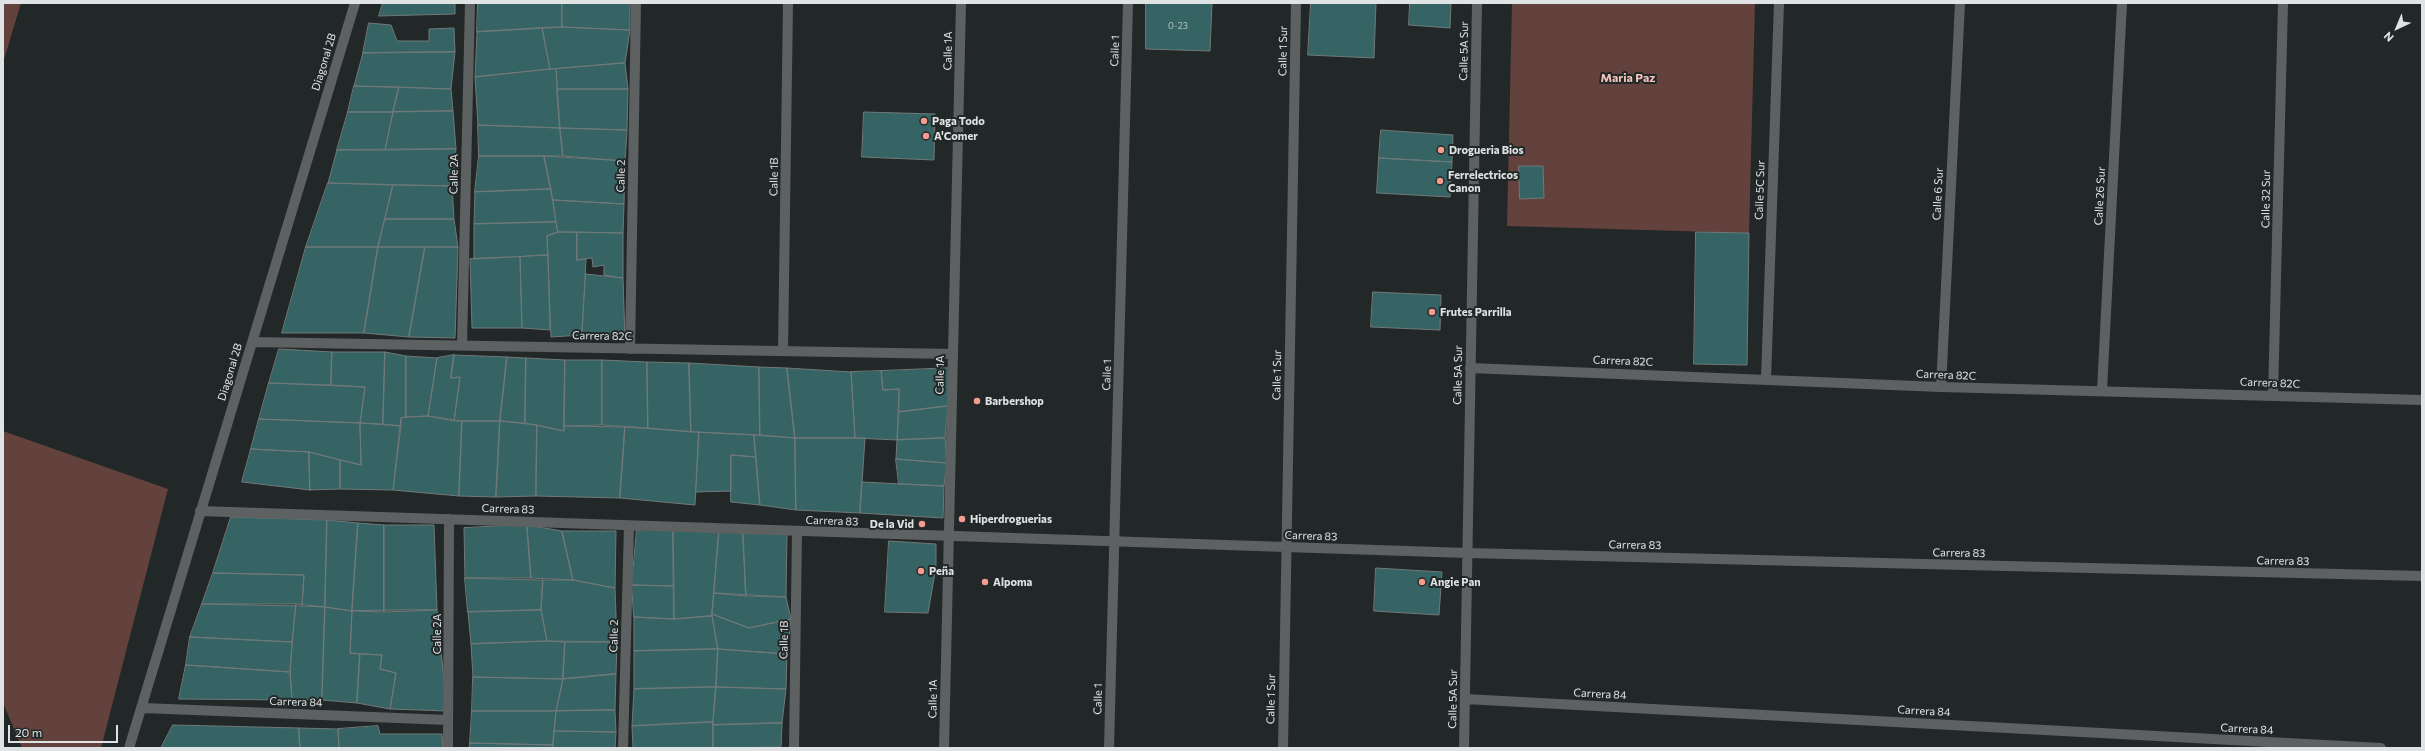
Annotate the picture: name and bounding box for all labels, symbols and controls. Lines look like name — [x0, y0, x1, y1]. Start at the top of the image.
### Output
north arrow — [2377, 8, 2417, 48]
house number: 0-23 — [1168, 21, 1188, 31]
street label: Calle 5A Sur — [1457, 21, 1471, 81]
street label: Calle 1 Sur — [1276, 26, 1290, 76]
text: N — [2381, 29, 2396, 45]
street label: Calle 1A — [941, 31, 955, 71]
street label: Diagonal 2B — [309, 32, 339, 92]
street label: Calle 1 — [1108, 35, 1122, 67]
district label: Maria Paz — [1601, 71, 1655, 85]
place label: Paga Todo — [932, 114, 985, 128]
marker: Paga Todo — [919, 116, 929, 126]
place label: A'Comer — [934, 129, 978, 143]
marker: A'Comer — [921, 131, 931, 141]
place label: Drogueria Bios — [1449, 143, 1524, 157]
marker: Drogueria Bios — [1436, 145, 1446, 155]
street label: Calle 2A — [447, 154, 461, 194]
street label: Calle 1B — [767, 158, 781, 196]
street label: Calle 2 — [614, 159, 628, 193]
street label: Calle 5C Sur — [1752, 160, 1768, 220]
street label: Calle 26 Sur — [2092, 166, 2108, 226]
street label: Calle 6 Sur — [1930, 167, 1946, 221]
place label: Ferrelectricos Canon — [1448, 168, 1518, 194]
street label: Calle 32 Sur — [2259, 170, 2273, 228]
marker: Ferrelectricos Canon — [1435, 176, 1445, 186]
place label: Frutes Parrilla — [1440, 305, 1512, 319]
marker: Frutes Parrilla — [1427, 307, 1437, 317]
street label: Carrera 82C — [572, 329, 632, 343]
street label: Diagonal 2B — [215, 342, 245, 402]
street label: Calle 5A Sur — [1451, 345, 1465, 405]
street label: Calle 1 Sur — [1270, 350, 1284, 400]
street label: Carrera 82C — [1593, 353, 1653, 369]
street label: Calle 1A — [933, 355, 947, 395]
street label: Calle 1 — [1100, 359, 1114, 391]
street label: Carrera 82C — [1916, 367, 1976, 383]
street label: Carrera 82C — [2240, 375, 2300, 391]
place label: Barbershop — [985, 394, 1044, 408]
marker: Barbershop — [972, 396, 982, 406]
street label: Carrera 83 — [481, 501, 535, 517]
place label: Hiperdroguerias — [970, 512, 1052, 526]
street label: Carrera 83 — [805, 513, 859, 529]
marker: Hiperdroguerias — [957, 514, 967, 524]
place label: De la Vid — [870, 517, 914, 531]
marker: De la Vid — [917, 519, 927, 529]
street label: Carrera 83 — [1284, 528, 1338, 544]
street label: Carrera 83 — [1609, 538, 1661, 552]
street label: Carrera 83 — [1933, 546, 1985, 560]
street label: Carrera 83 — [2257, 554, 2309, 568]
place label: Peña — [929, 564, 954, 578]
marker: Peña — [916, 566, 926, 576]
place label: Alpoma — [993, 575, 1032, 589]
place label: Angie Pan — [1430, 575, 1481, 589]
marker: Alpoma — [980, 577, 990, 587]
marker: Angie Pan — [1417, 577, 1427, 587]
street label: Calle 2A — [430, 614, 444, 654]
street label: Calle 2 — [607, 619, 621, 653]
street label: Calle 1B — [777, 621, 791, 659]
street label: Calle 5A Sur — [1446, 669, 1460, 729]
street label: Calle 1 Sur — [1264, 674, 1278, 724]
street label: Calle 1A — [926, 679, 940, 719]
street label: Calle 1 — [1091, 683, 1105, 715]
street label: Carrera 84 — [1573, 686, 1627, 702]
street label: Carrera 84 — [269, 694, 323, 710]
street label: Carrera 84 — [1897, 703, 1951, 719]
scale bar — [10, 717, 120, 743]
street label: Carrera 84 — [2220, 721, 2274, 737]
text: 20 m — [15, 725, 42, 739]

